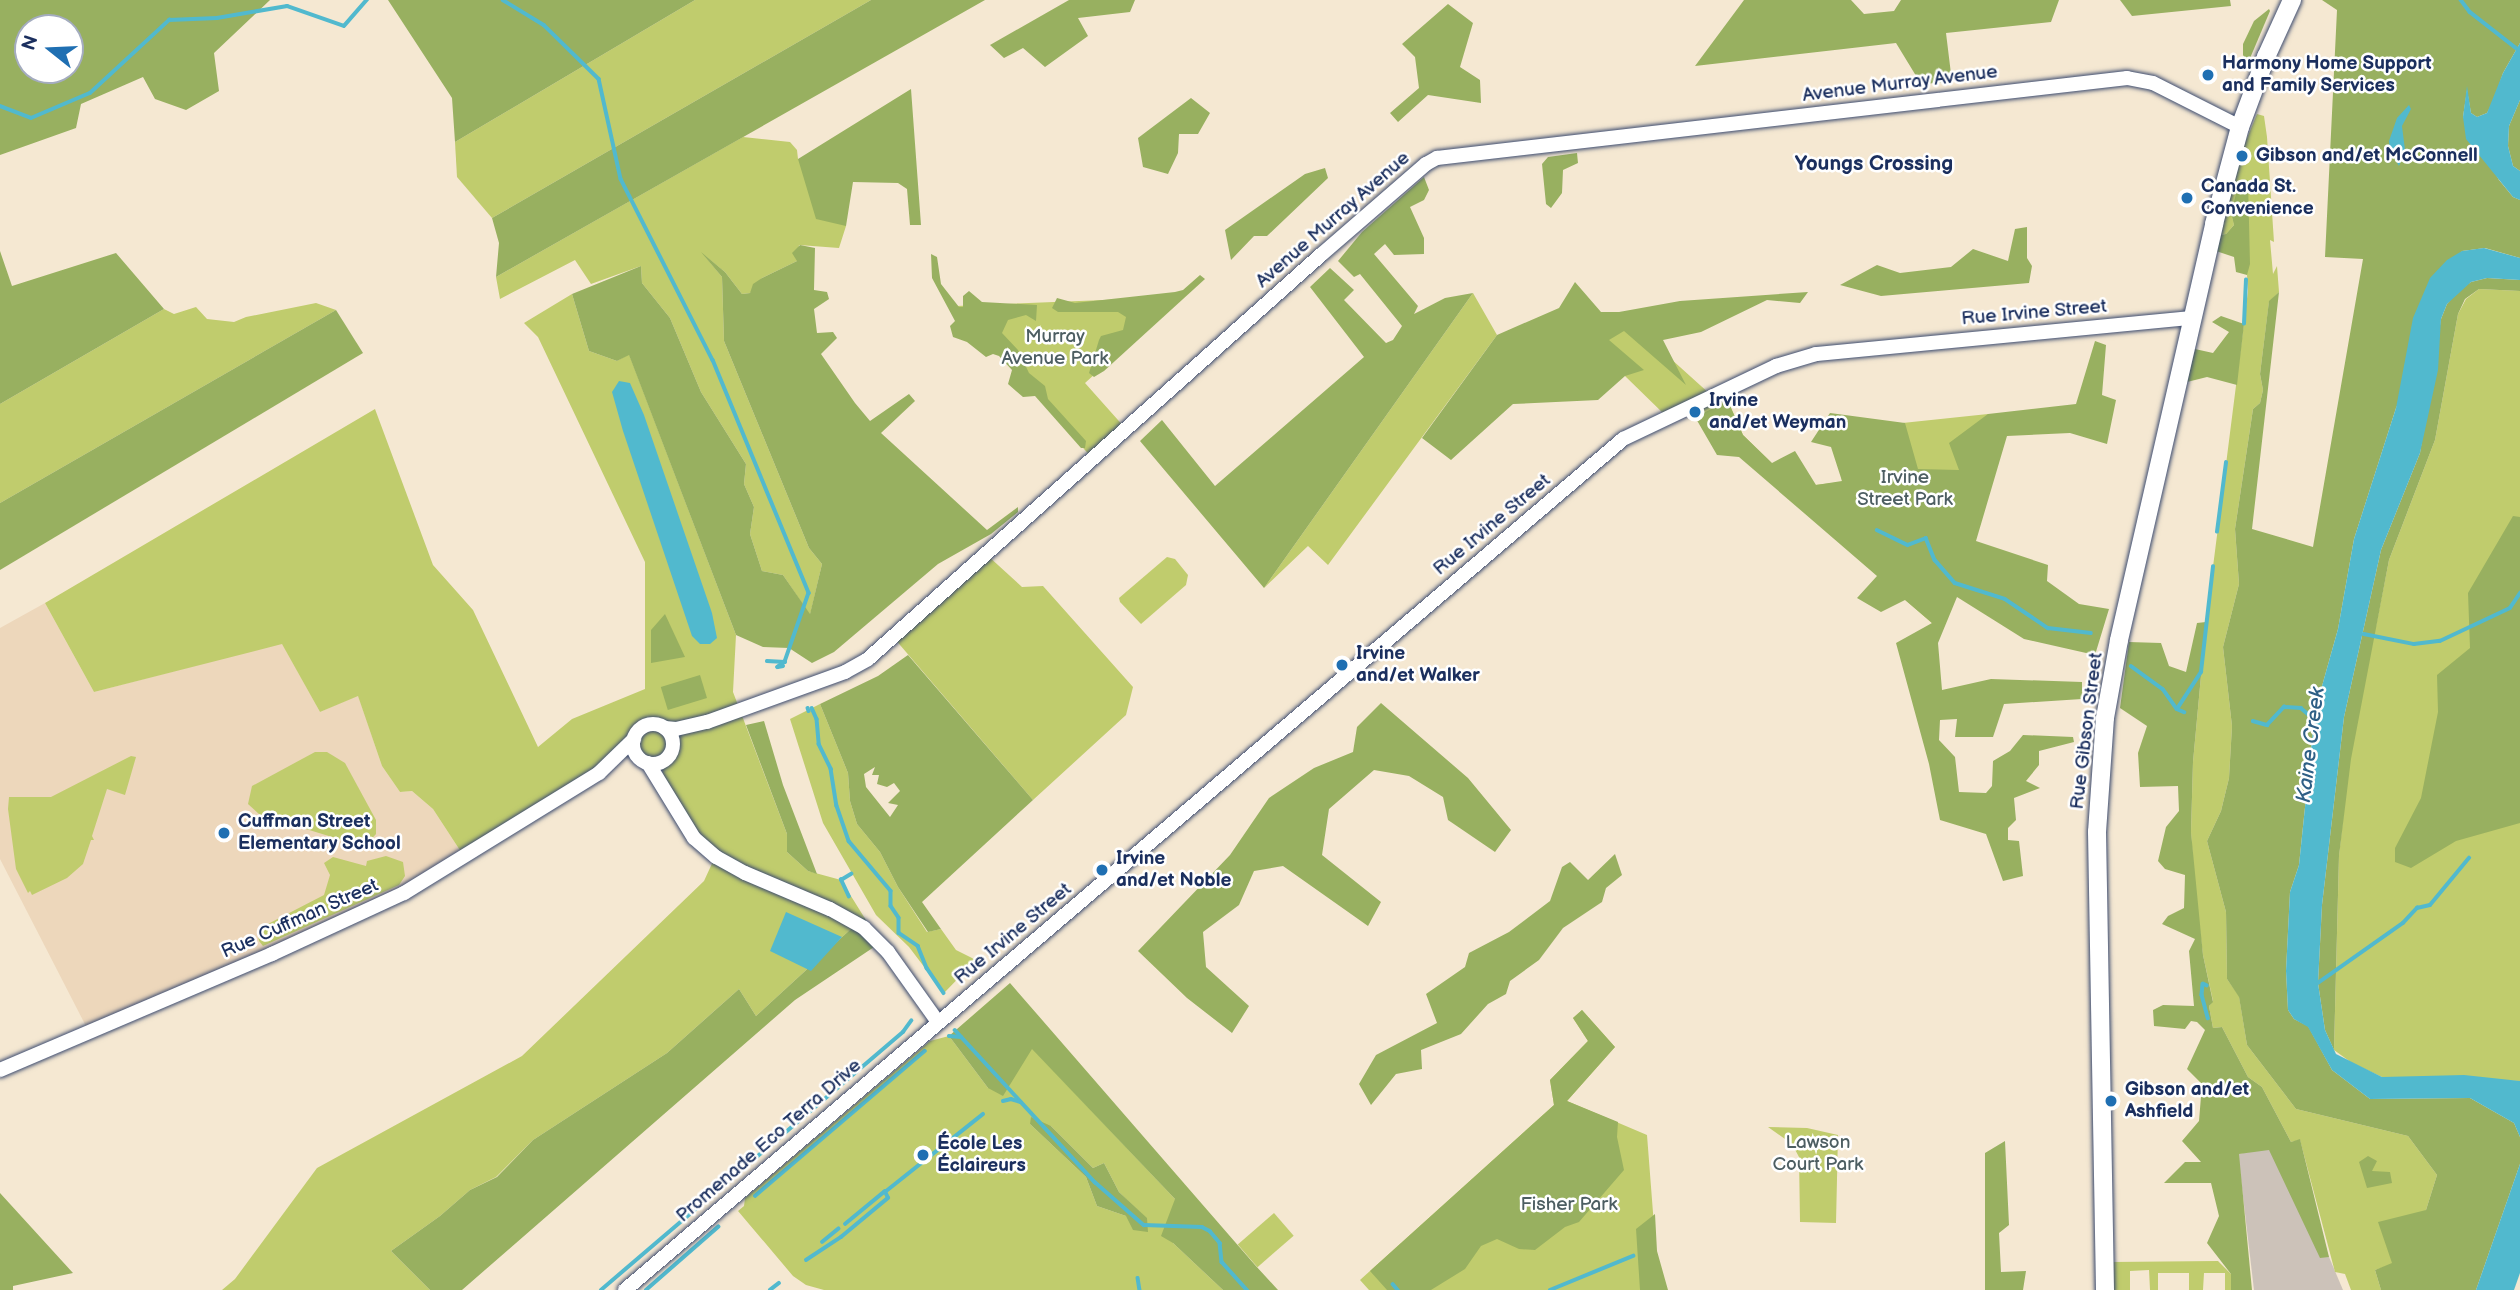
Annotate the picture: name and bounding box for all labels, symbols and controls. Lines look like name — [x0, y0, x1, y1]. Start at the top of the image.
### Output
north arrow — [14, 14, 84, 84]
text: N — [17, 33, 44, 53]
place label: Harmony Home Support and Family Services — [2222, 53, 2432, 97]
street label: Avenue Murray Avenue — [1801, 61, 1999, 107]
marker: Harmony Home Support and Family Services — [2200, 67, 2216, 83]
place label: Gibson and/et McConnell — [2256, 145, 2478, 167]
street label: Avenue Murray Avenue — [1251, 147, 1415, 293]
marker: Gibson and/et McConnell — [2234, 148, 2250, 164]
district label: Youngs Crossing — [1795, 151, 1953, 177]
place label: Canada St. Convenience — [2201, 176, 2314, 220]
marker: Canada St. Convenience — [2179, 190, 2195, 206]
street label: Rue Irvine Street — [1960, 295, 2108, 331]
park label: Murray Avenue Park — [1001, 326, 1109, 370]
place label: Irvine and/et Weyman — [1709, 390, 1846, 434]
marker: Irvine and/et Weyman — [1687, 404, 1703, 420]
park label: Irvine Street Park — [1857, 467, 1953, 511]
street label: Rue Irvine Street — [1429, 469, 1555, 581]
place label: Irvine and/et Walker — [1356, 643, 1480, 687]
street label: Rue Gibson Street — [2066, 651, 2108, 811]
marker: Irvine and/et Walker — [1334, 657, 1350, 673]
water label: Kaine Creek — [2291, 686, 2331, 804]
place label: Cuffman Street Elementary School — [238, 811, 401, 855]
marker: Cuffman Street Elementary School — [216, 825, 232, 841]
place label: Irvine and/et Noble — [1116, 848, 1231, 892]
marker: Irvine and/et Noble — [1094, 862, 1110, 878]
street label: Rue Cuffman Street — [218, 874, 382, 964]
street label: Rue Irvine Street — [950, 878, 1076, 990]
street label: Promenade Eco Terra Drive — [672, 1054, 866, 1228]
place label: Gibson and/et Ashfield — [2125, 1079, 2249, 1123]
marker: Gibson and/et Ashfield — [2103, 1093, 2119, 1109]
park label: Lawson Court Park — [1773, 1132, 1863, 1176]
place label: École Les Éclaireurs — [937, 1133, 1026, 1177]
marker: École Les Éclaireurs — [915, 1147, 931, 1163]
park label: Fisher Park — [1520, 1194, 1618, 1216]

